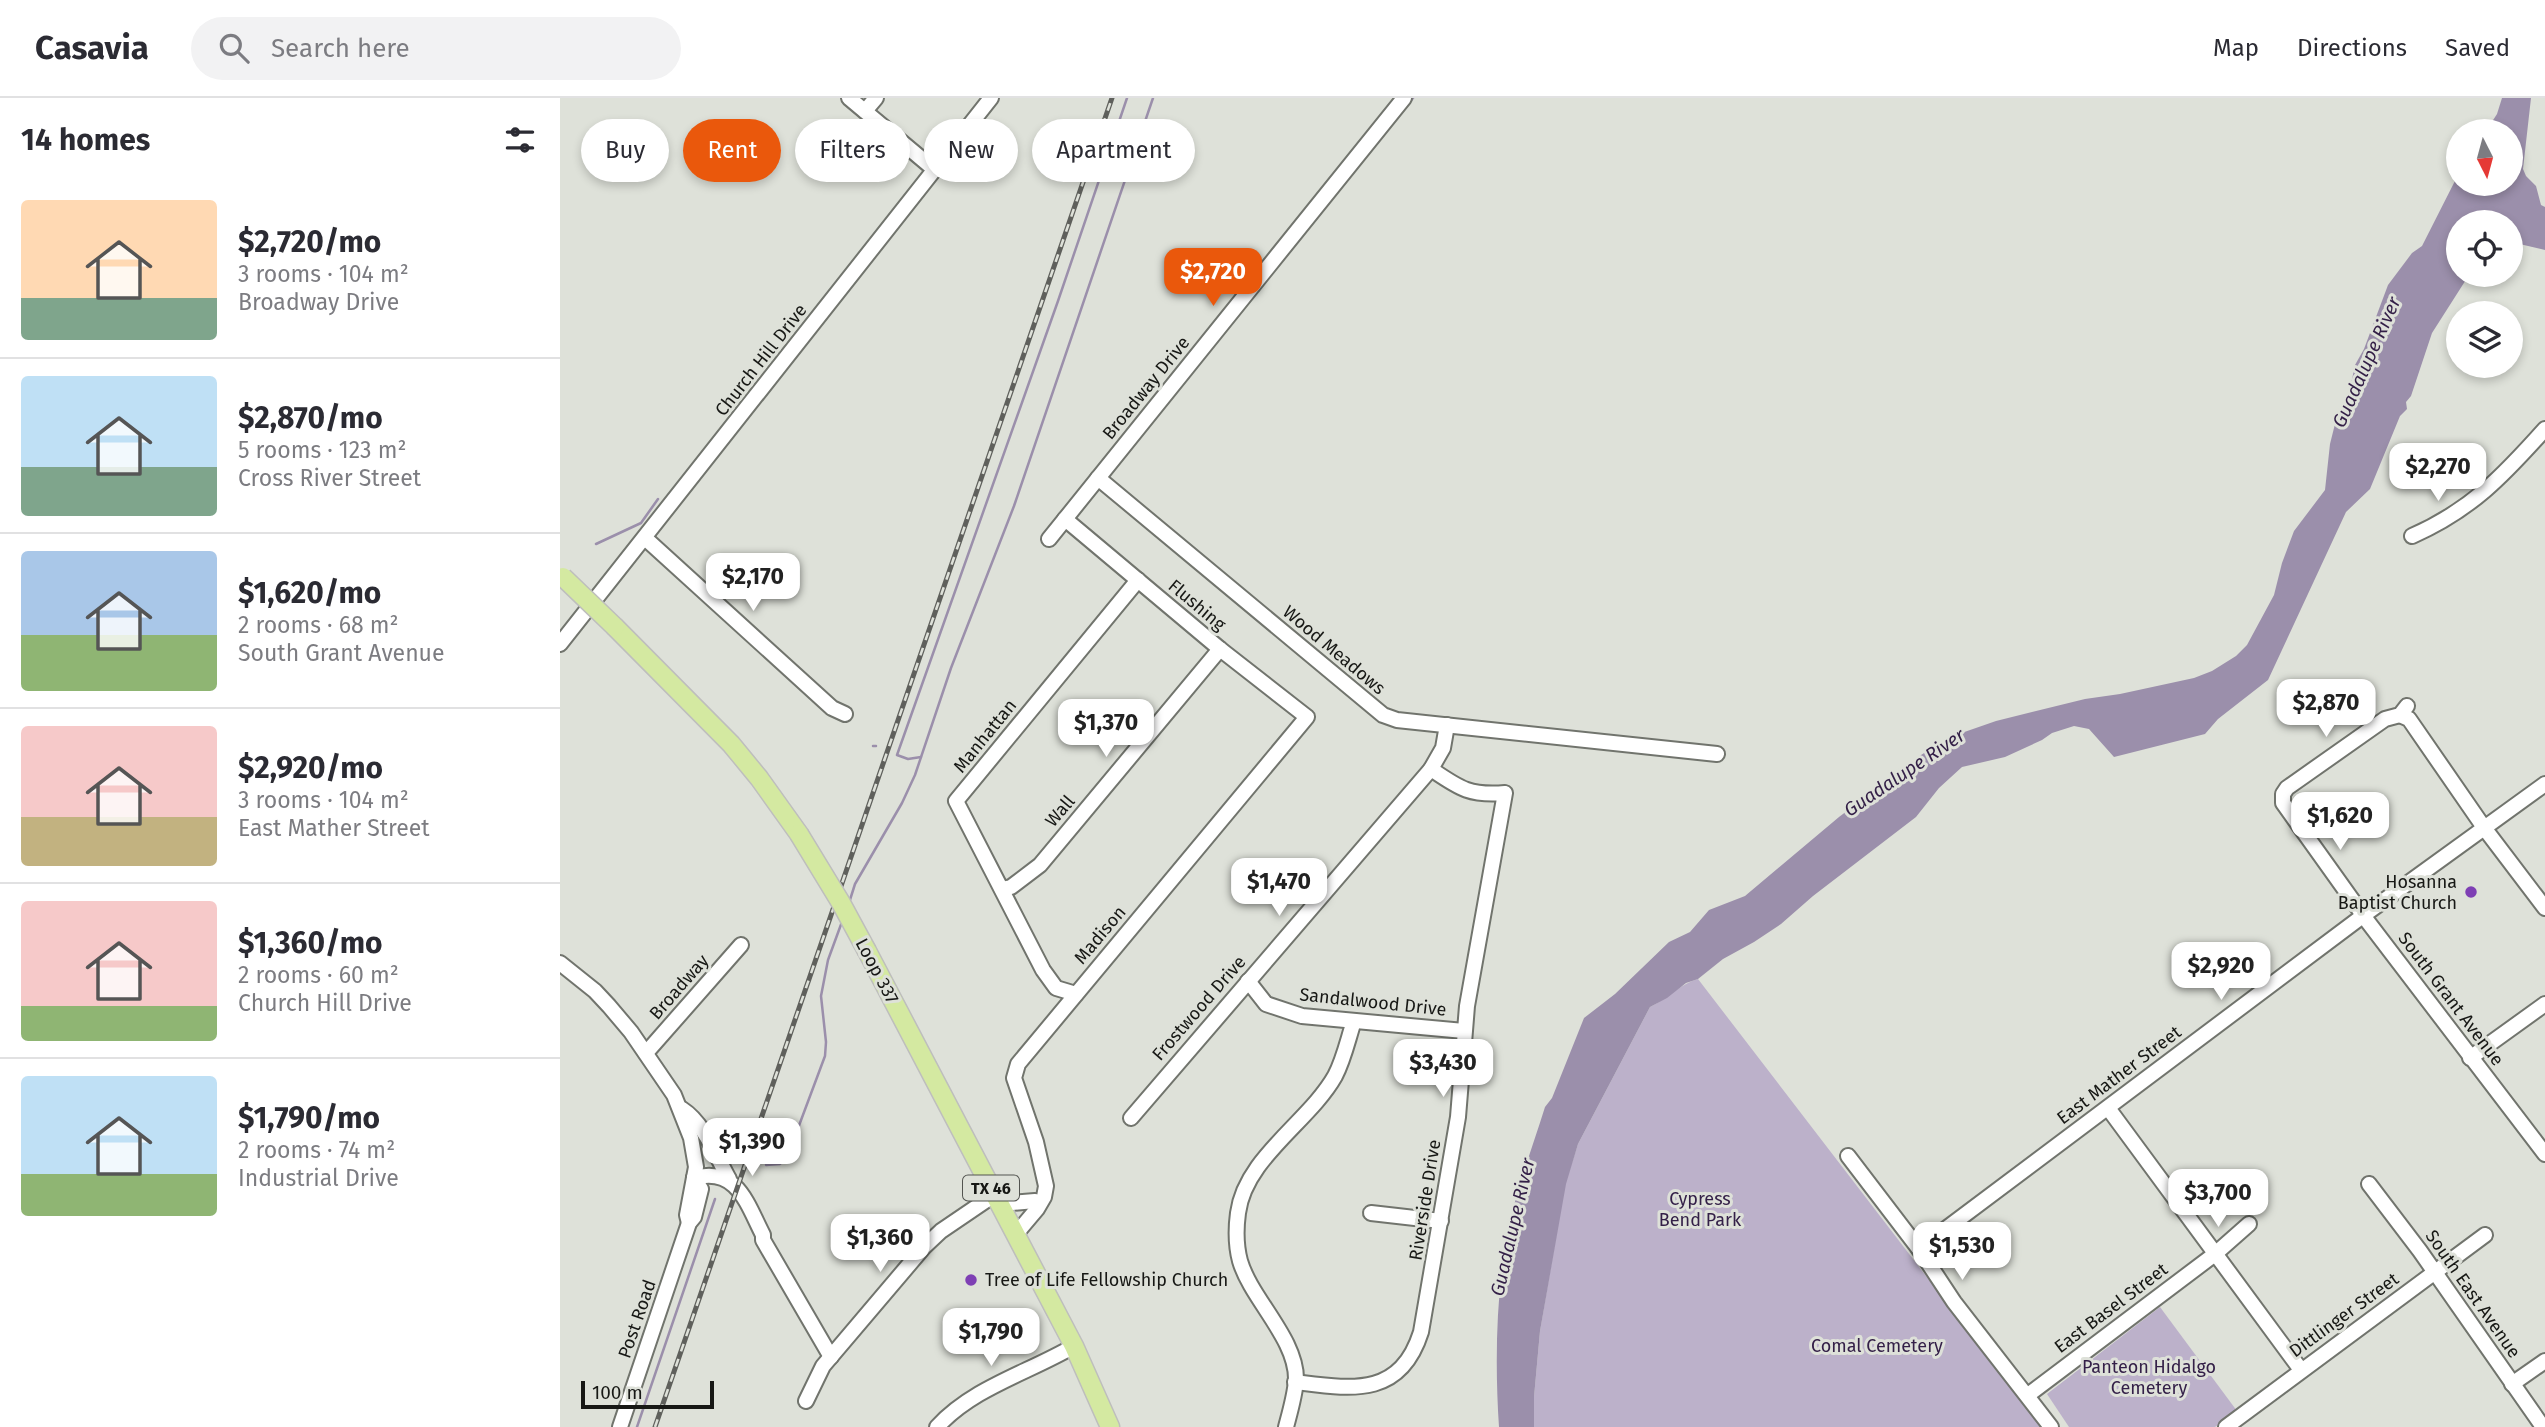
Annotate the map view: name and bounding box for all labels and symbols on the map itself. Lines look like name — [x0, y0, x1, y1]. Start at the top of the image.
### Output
north arrow — [2446, 119, 2524, 196]
pin: $2,720 — [1156, 248, 1270, 308]
water label: Guadalupe River — [2327, 293, 2406, 431]
street label: Church Hill Drive — [710, 300, 812, 420]
street label: Broadway Drive — [1098, 332, 1194, 444]
pin: $2,270 — [2381, 444, 2495, 503]
pin: $2,170 — [696, 554, 810, 613]
street label: Flushing — [1164, 575, 1231, 636]
street label: Wood Meadows — [1278, 601, 1390, 699]
pin: $2,870 — [2269, 680, 2383, 739]
street label: Manhattan — [949, 695, 1021, 777]
pin: $1,370 — [1049, 700, 1163, 759]
water label: Guadalupe River — [1840, 723, 1970, 821]
street label: Wall — [1040, 791, 1080, 831]
pin: $1,620 — [2283, 792, 2397, 852]
pin: $1,470 — [1222, 858, 1336, 918]
place label: Hosanna Baptist Church — [2338, 871, 2457, 914]
marker: Hosanna Baptist Church — [2463, 884, 2479, 900]
street label: Madison — [1069, 901, 1131, 969]
street label: South Grant Avenue — [2394, 928, 2508, 1070]
street label: Loop 337 — [851, 935, 903, 1007]
pin: $2,920 — [2164, 942, 2278, 1002]
street label: Broadway — [645, 950, 713, 1024]
street label: Frostwood Drive — [1147, 951, 1251, 1065]
street label: Sandalwood Drive — [1299, 983, 1447, 1021]
street label: East Mather Street — [2053, 1021, 2186, 1129]
pin: $3,430 — [1386, 1040, 1500, 1099]
pin: $1,390 — [695, 1118, 809, 1178]
street label: Riverside Drive — [1405, 1138, 1445, 1262]
water label: Guadalupe River — [1485, 1155, 1540, 1298]
pin: $3,700 — [2161, 1170, 2275, 1229]
road number: TX 46 — [963, 1176, 1019, 1200]
park label: Cypress Bend Park — [1659, 1188, 1742, 1231]
pin: $1,360 — [823, 1214, 937, 1274]
pin: $1,530 — [1905, 1222, 2019, 1282]
street label: South East Avenue — [2421, 1226, 2525, 1362]
street label: East Basel Street — [2050, 1258, 2172, 1358]
street label: Dittlinger Street — [2285, 1268, 2403, 1362]
place label: Tree of Life Fellowship Church — [985, 1269, 1228, 1291]
marker: Tree of Life Fellowship Church — [963, 1272, 979, 1288]
street label: Post Road — [613, 1277, 661, 1361]
pin: $1,790 — [934, 1308, 1048, 1368]
park label: Comal Cemetery — [1811, 1335, 1943, 1357]
park label: Panteon Hidalgo Cemetery — [2082, 1356, 2216, 1399]
scale bar — [581, 1378, 714, 1410]

